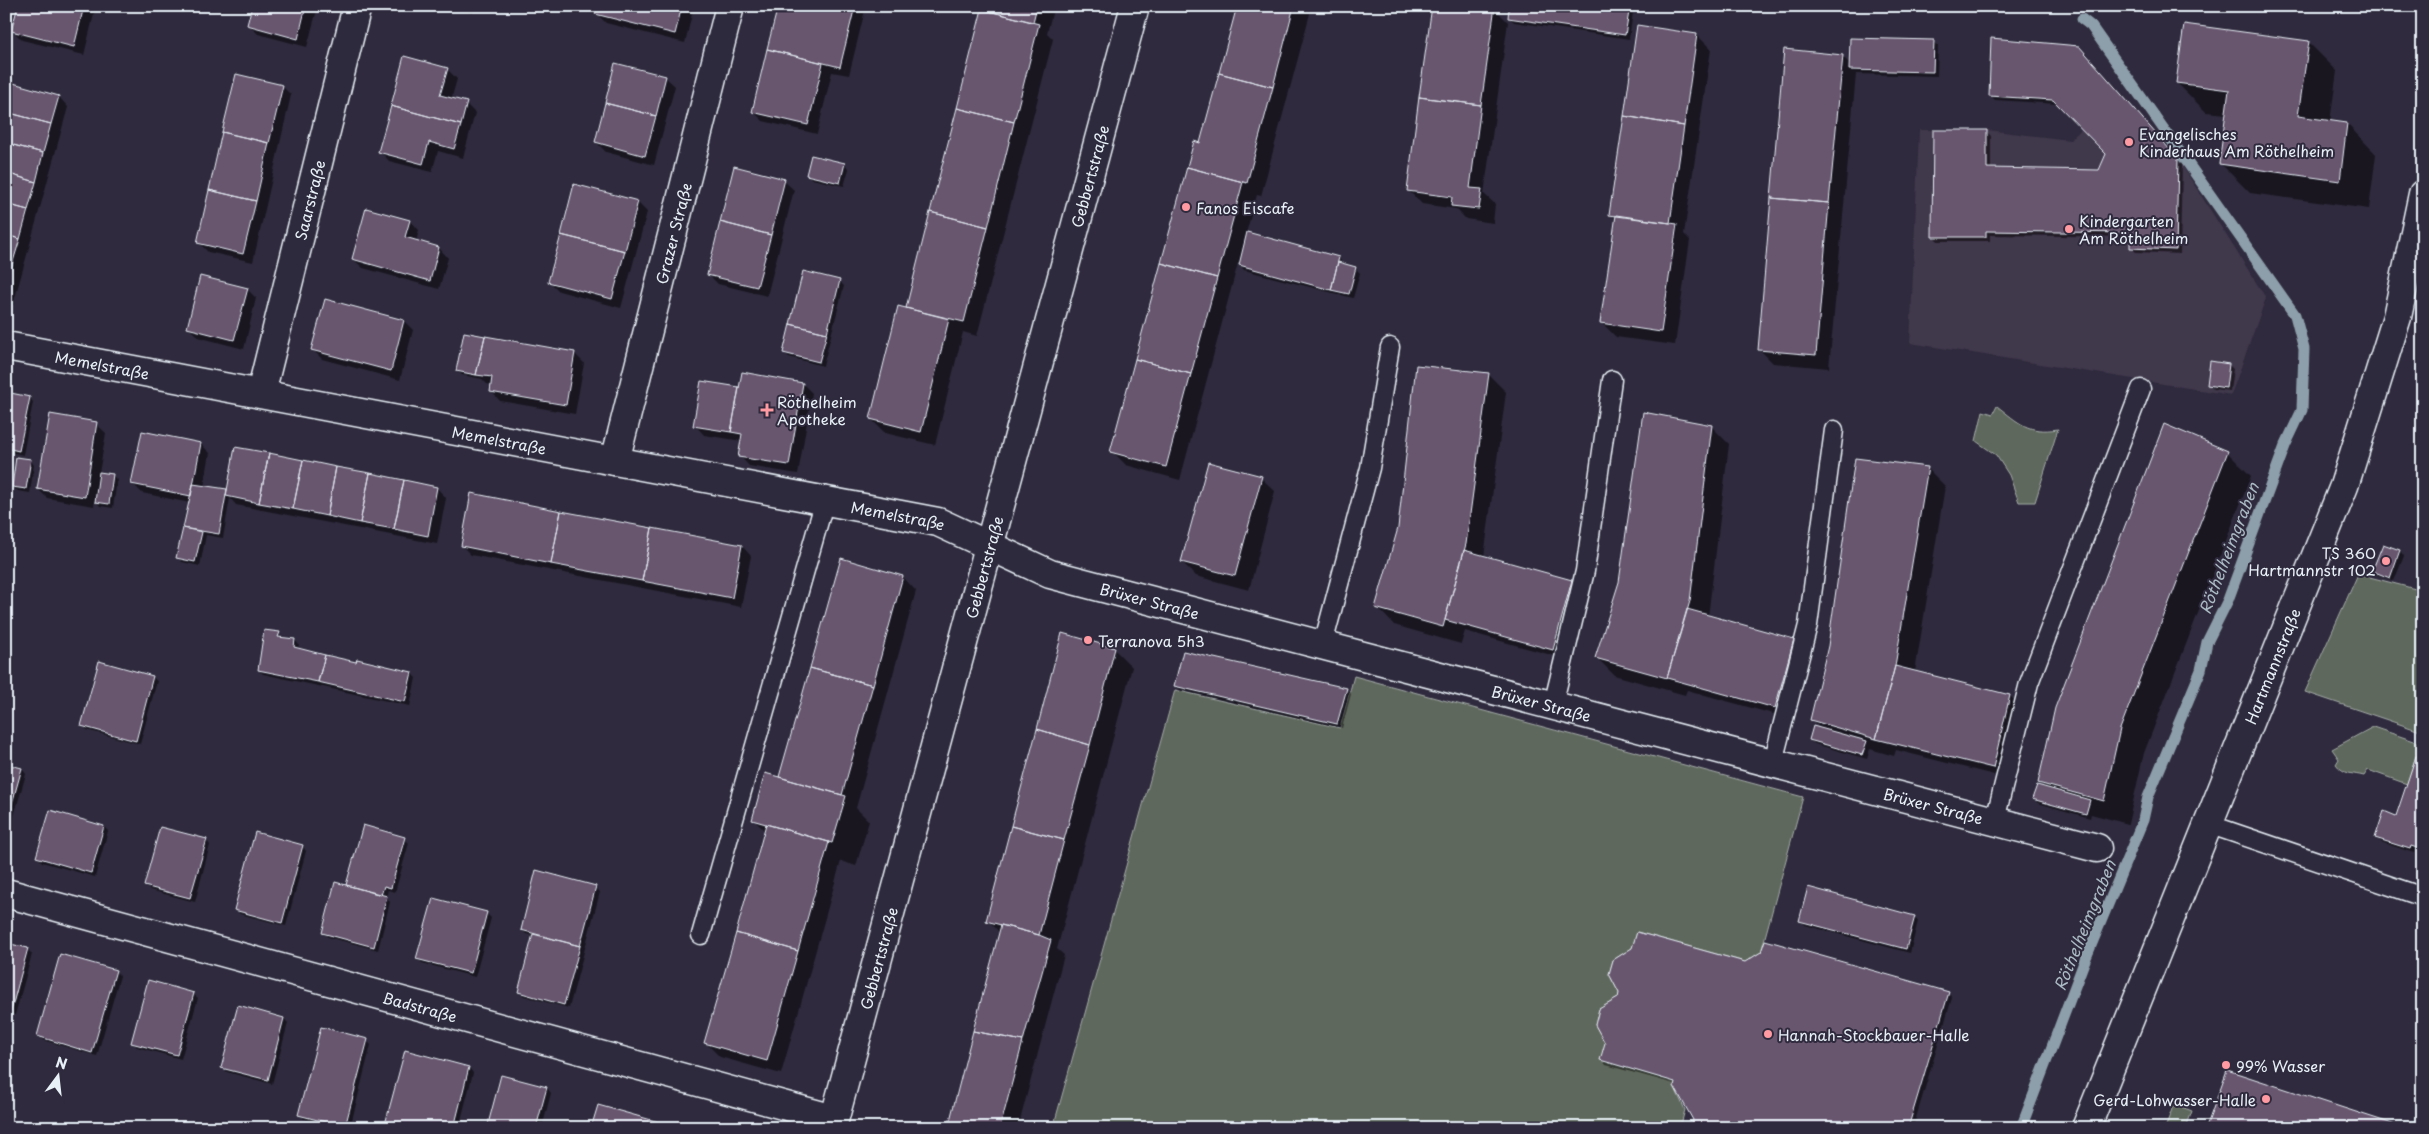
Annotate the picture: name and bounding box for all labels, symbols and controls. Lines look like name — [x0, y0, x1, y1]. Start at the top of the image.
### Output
street label: Gebbertstraße — [1064, 122, 1114, 230]
place label: Evangelisches Kinderhaus Am Röthelheim — [2139, 122, 2334, 162]
marker: Evangelisches Kinderhaus Am Röthelheim — [2123, 136, 2135, 148]
street label: Saarstraße — [288, 157, 330, 242]
street label: Grazer Straße — [649, 180, 696, 286]
place label: Fanos Eiscafe — [1196, 196, 1294, 219]
marker: Fanos Eiscafe — [1180, 201, 1192, 213]
place label: Kindergarten Am Röthelheim — [2079, 209, 2188, 249]
marker: Kindergarten Am Röthelheim — [2063, 223, 2075, 235]
street label: Memelstraße — [53, 344, 151, 384]
place label: Röthelheim Apotheke — [777, 390, 857, 430]
marker: Röthelheim Apotheke — [761, 404, 773, 416]
street label: Memelstraße — [450, 419, 548, 459]
water label: Röthelheimgraben — [2192, 478, 2265, 617]
street label: Memelstraße — [849, 494, 949, 536]
street label: Gebbertstraße — [959, 513, 1008, 621]
place label: TS 360 Hartmannstr 102 — [2248, 541, 2376, 581]
marker: TS 360 Hartmannstr 102 — [2380, 555, 2392, 567]
street label: Brüxer Straße — [1097, 576, 1202, 624]
street label: Hartmannstraße — [2238, 604, 2305, 727]
place label: Terranova 5h3 — [1098, 629, 1205, 652]
marker: Terranova 5h3 — [1082, 634, 1094, 646]
street label: Brüxer Straße — [1489, 679, 1594, 727]
street label: Brüxer Straße — [1881, 781, 1986, 829]
water label: Röthelheimgraben — [2047, 855, 2122, 994]
street label: Gebbertstraße — [853, 904, 903, 1012]
street label: Badstraße — [380, 985, 460, 1027]
place label: Hannah-Stockbauer-Halle — [1778, 1023, 1969, 1046]
marker: Hannah-Stockbauer-Halle — [1762, 1028, 1774, 1040]
text: N — [53, 1051, 70, 1075]
north arrow — [32, 1052, 82, 1102]
place label: 99% Wasser — [2236, 1054, 2325, 1077]
marker: 99% Wasser — [2220, 1059, 2232, 1071]
place label: Gerd-Lohwasser-Halle — [2093, 1088, 2256, 1111]
marker: Gerd-Lohwasser-Halle — [2260, 1093, 2272, 1105]

